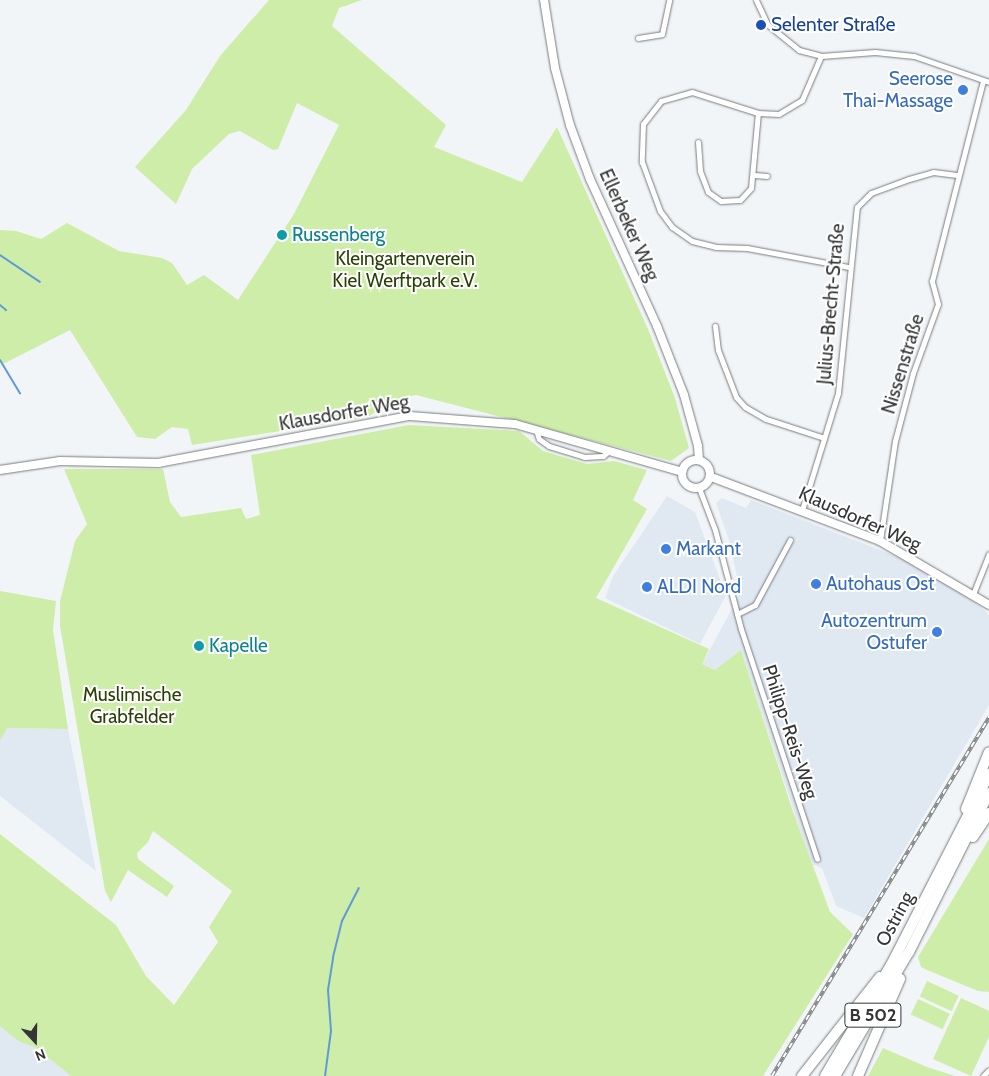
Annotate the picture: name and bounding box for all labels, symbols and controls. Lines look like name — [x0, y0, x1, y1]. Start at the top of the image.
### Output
place label: Selenter Straße — [771, 14, 896, 36]
marker: Selenter Straße — [755, 19, 767, 31]
place label: Seerose Thai-Massage — [843, 68, 953, 112]
marker: Seerose Thai-Massage — [957, 84, 969, 96]
street label: Ellerbeker Weg — [594, 166, 664, 284]
street label: Julius-Brecht-Straße — [813, 223, 849, 385]
place label: Russenberg — [292, 224, 385, 246]
marker: Russenberg — [276, 229, 288, 241]
park label: Kleingartenverein Kiel Werftpark e.V. — [332, 248, 478, 292]
street label: Nissenstraße — [877, 311, 929, 417]
street label: Klausdorfer Weg — [277, 390, 411, 436]
street label: Klausdorfer Weg — [795, 482, 925, 556]
place label: Markant — [676, 538, 741, 560]
marker: Markant — [660, 543, 672, 555]
place label: Autohaus Ost — [826, 573, 935, 595]
place label: ALDI Nord — [657, 576, 741, 598]
marker: Autohaus Ost — [810, 578, 822, 590]
marker: ALDI Nord — [641, 581, 653, 593]
place label: Autozentrum Ostufer — [821, 610, 927, 654]
marker: Autozentrum Ostufer — [931, 626, 943, 638]
place label: Kapelle — [209, 635, 268, 657]
marker: Kapelle — [193, 640, 205, 652]
street label: Philipp-Reis-Weg — [758, 662, 822, 802]
park label: Muslimische Grabfelder — [83, 684, 181, 728]
street label: Ostring — [871, 888, 919, 950]
road number: B 502 — [844, 1000, 902, 1030]
north arrow — [10, 1016, 60, 1066]
text: N — [33, 1045, 48, 1065]

